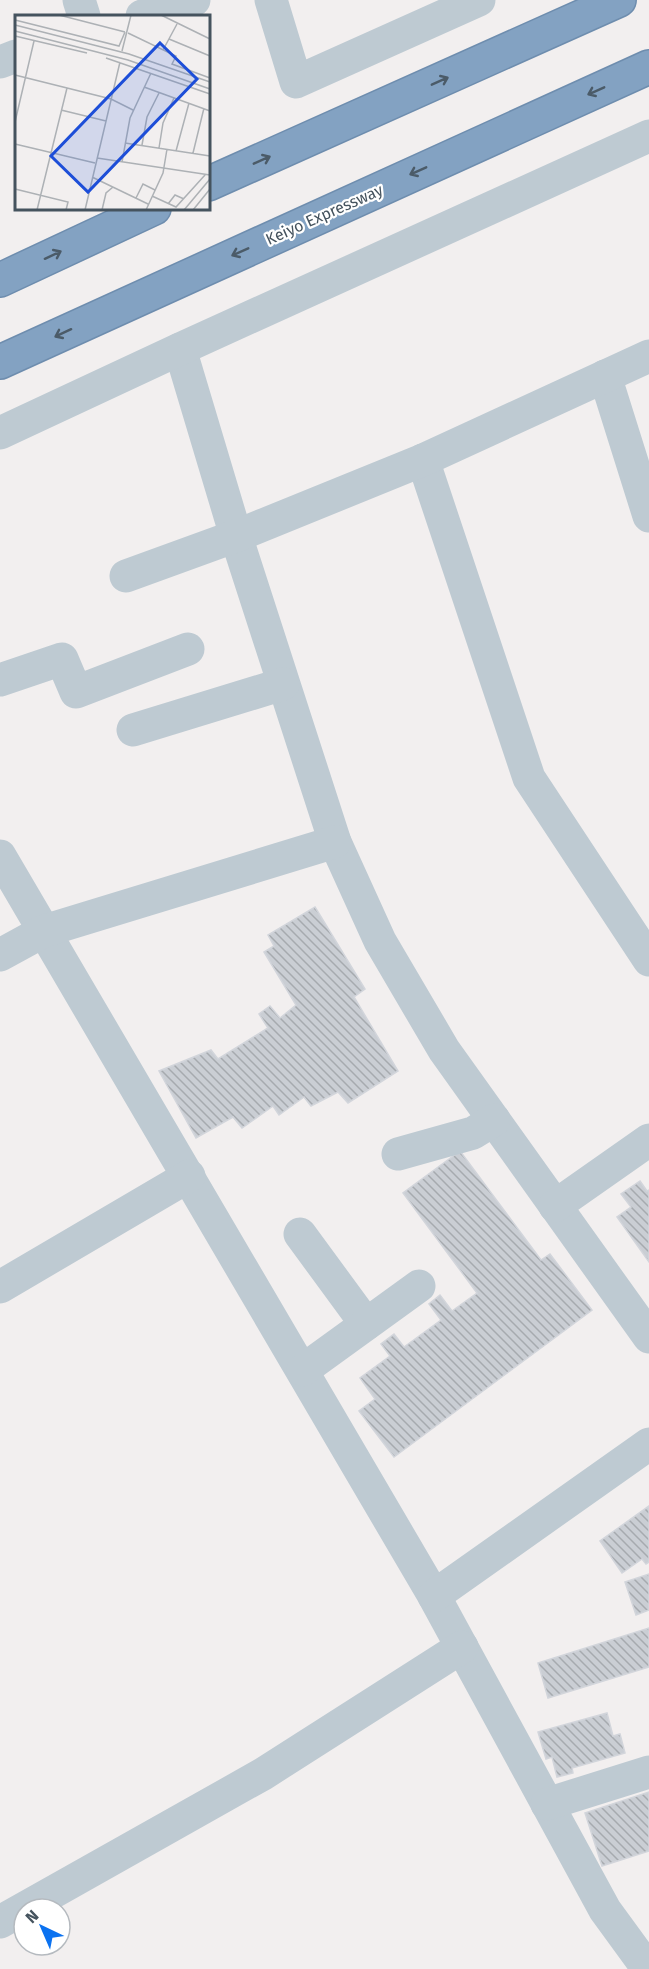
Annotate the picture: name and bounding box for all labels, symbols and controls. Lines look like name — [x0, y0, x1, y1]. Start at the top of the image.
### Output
inset map — [15, 15, 210, 210]
one-way arrow — [430, 74, 448, 86]
one-way arrow — [587, 86, 605, 97]
one-way arrow — [252, 154, 270, 165]
one-way arrow — [409, 166, 427, 178]
street label: Keiyo Expressway — [263, 180, 386, 249]
one-way arrow — [232, 246, 250, 258]
one-way arrow — [43, 249, 62, 260]
one-way arrow — [55, 328, 73, 339]
north arrow — [12, 1897, 72, 1957]
text: N — [22, 1906, 42, 1927]

